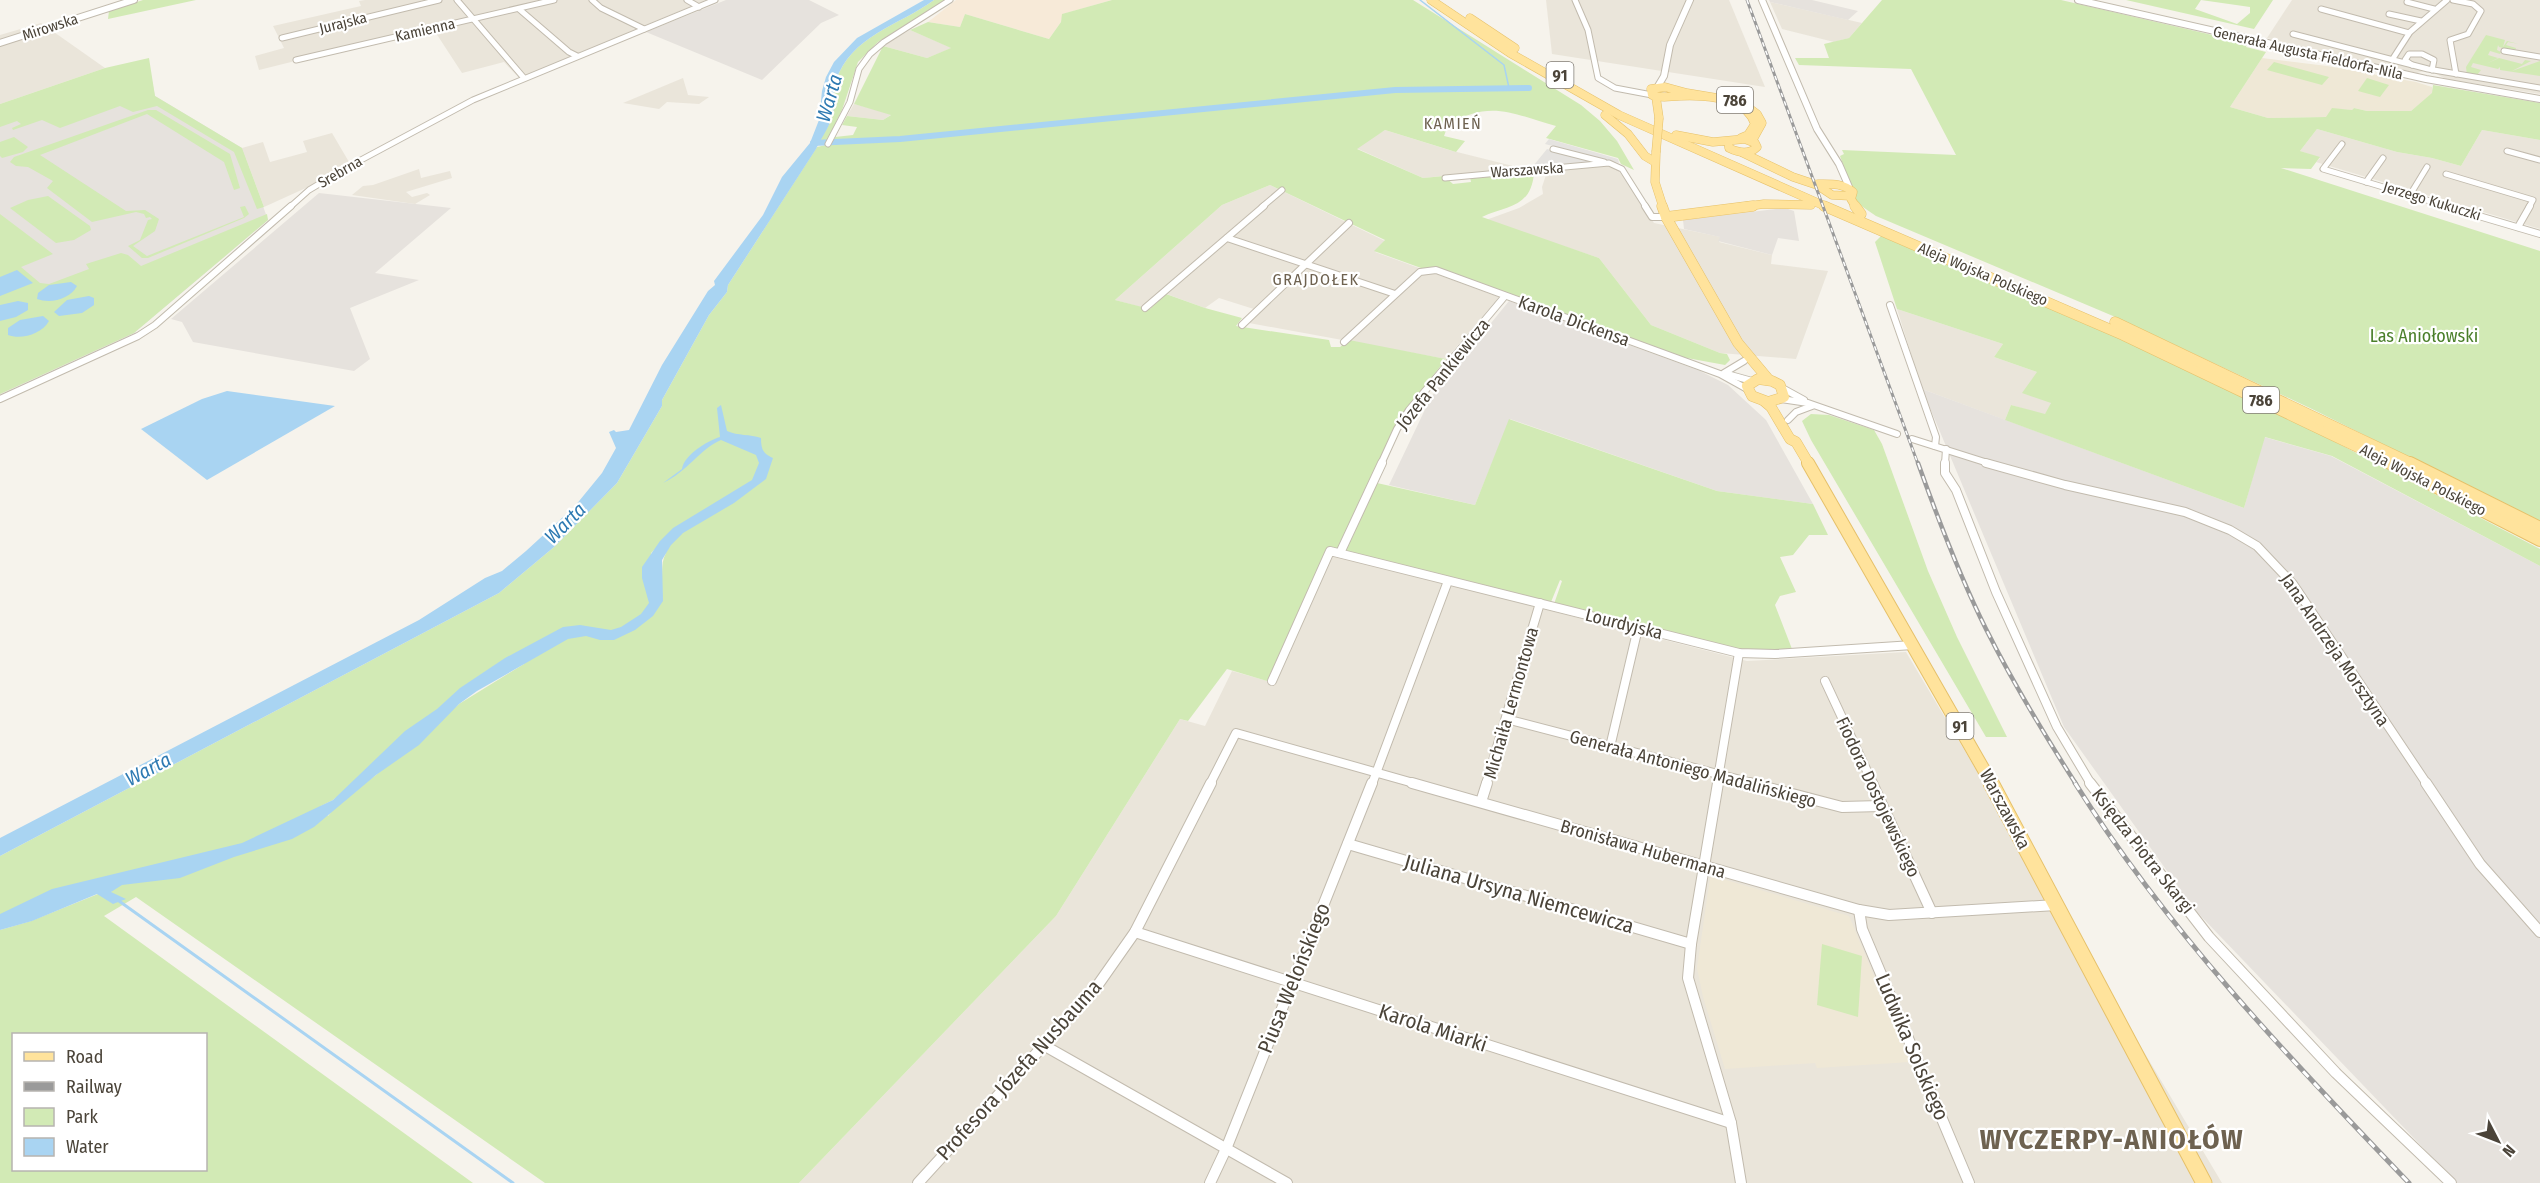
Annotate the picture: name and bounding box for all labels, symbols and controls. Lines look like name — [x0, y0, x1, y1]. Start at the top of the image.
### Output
street label: Jurajska — [317, 8, 369, 38]
street label: Mirowska — [20, 10, 80, 44]
street label: Kamienna — [393, 14, 457, 46]
street label: Generała Augusta Fieldorfa-Nila — [2211, 22, 2405, 84]
road number: 91 — [1546, 62, 1574, 88]
water label: Warta — [811, 71, 847, 125]
road number: 786 — [1717, 87, 1753, 113]
district label: KAMIEŃ — [1424, 114, 1482, 133]
street label: Srebrna — [315, 152, 365, 192]
street label: Warszawska — [1490, 158, 1564, 182]
street label: Jerzego Kukuczki — [2381, 178, 2483, 224]
street label: Aleja Wojska Polskiego — [1915, 239, 2051, 310]
district label: GRAJDOŁEK — [1273, 270, 1359, 289]
street label: Karola Dickensa — [1515, 291, 1633, 351]
street label: Józefa Pankiewicza — [1391, 314, 1495, 434]
park label: Las Aniołowski — [2370, 325, 2478, 347]
road number: 786 — [2243, 387, 2279, 413]
street label: Aleja Wojska Polskiego — [2357, 440, 2489, 520]
water label: Warta — [539, 497, 591, 549]
street label: Jana Andrzeja Morsztyna — [2276, 569, 2394, 731]
street label: Lourdyjska — [1583, 604, 1665, 644]
street label: Michaiła Lermontowa — [1479, 624, 1543, 781]
street label: Fiodora Dostojewskiego — [1831, 713, 1925, 881]
road number: 91 — [1946, 713, 1974, 739]
street label: Generała Antoniego Madalińskiego — [1567, 725, 1819, 813]
water label: Warta — [121, 747, 175, 791]
street label: Warszawska — [1975, 765, 2035, 853]
street label: Księdza Piotra Skargi — [2087, 784, 2199, 918]
street label: Bronisława Hubermana — [1558, 815, 1728, 883]
street label: Juliana Ursyna Niemcewicza — [1401, 849, 1637, 939]
street label: Piusa Welońskiego — [1252, 899, 1336, 1057]
street label: Ludwika Solskiego — [1869, 970, 1955, 1124]
street label: Profesora Józefa Nusbauma — [931, 974, 1107, 1166]
street label: Karola Miarki — [1375, 998, 1491, 1058]
legend — [12, 1033, 207, 1171]
text: Road — [66, 1046, 103, 1068]
text: Railway — [66, 1076, 122, 1098]
text: Park — [66, 1106, 99, 1128]
north arrow — [2468, 1111, 2528, 1171]
district label: WYCZERPY-ANIOŁÓW — [1980, 1123, 2244, 1156]
text: Water — [66, 1136, 109, 1158]
text: N — [2499, 1141, 2519, 1161]

